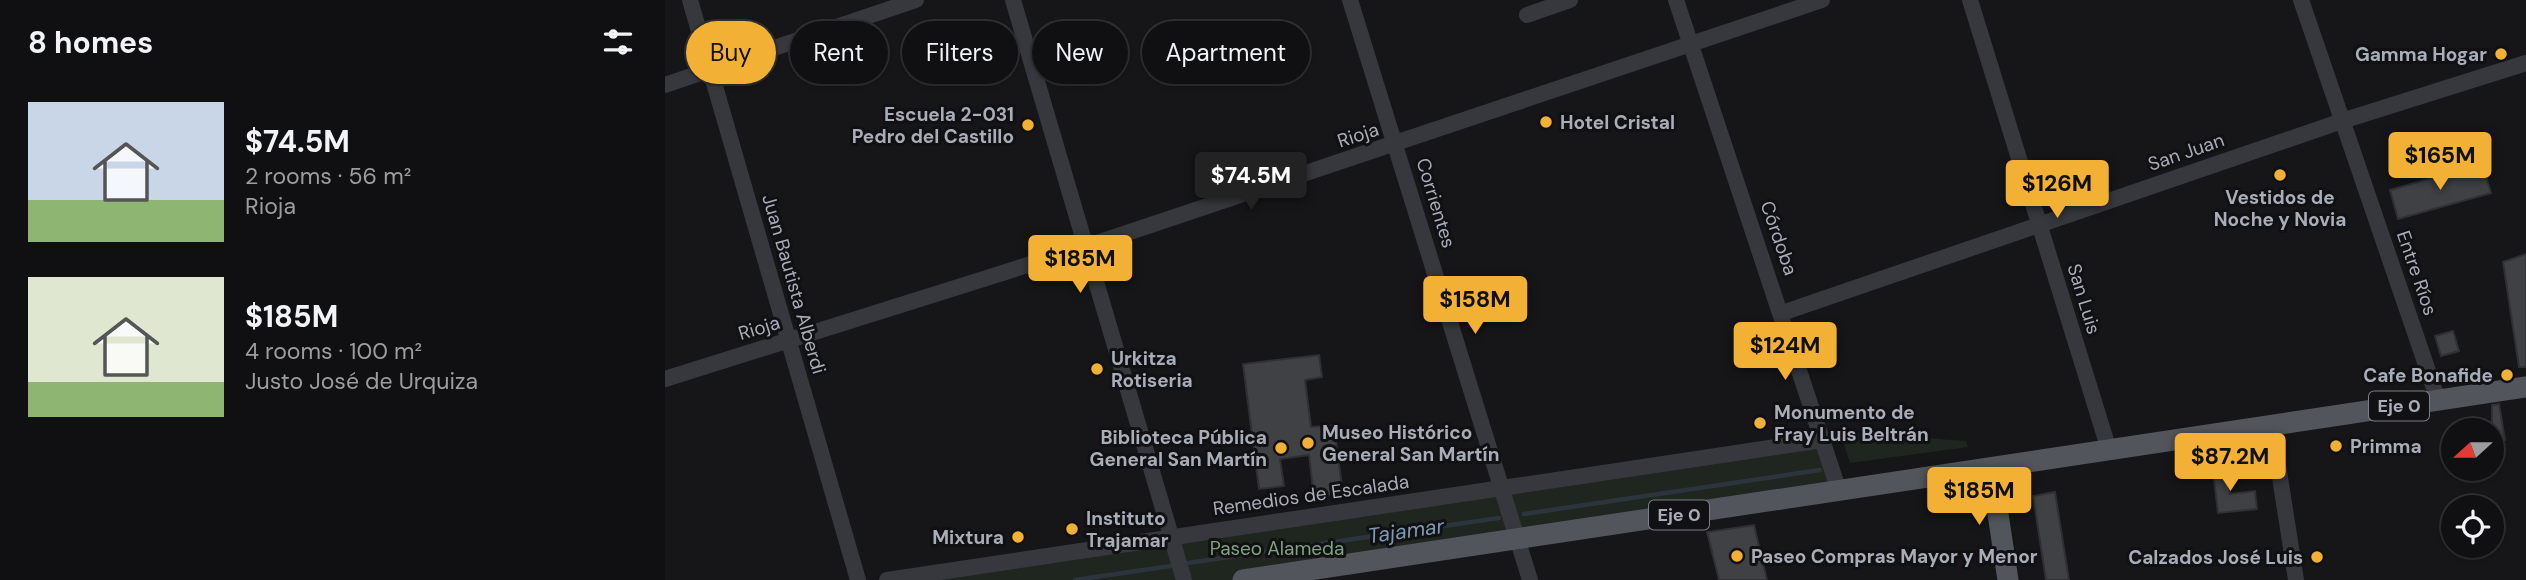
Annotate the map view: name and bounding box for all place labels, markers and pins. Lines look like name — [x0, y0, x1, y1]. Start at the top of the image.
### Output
place label: Gamma Hogar — [2355, 42, 2487, 67]
marker: Gamma Hogar — [2493, 46, 2509, 62]
place label: Escuela 2-031 Pedro del Castillo — [852, 102, 1014, 149]
place label: Hotel Cristal — [1560, 110, 1675, 135]
marker: Hotel Cristal — [1538, 114, 1554, 130]
marker: Escuela 2-031 Pedro del Castillo — [1020, 117, 1036, 133]
pin: $165M — [2391, 132, 2489, 192]
pin: $74.5M — [1194, 152, 1308, 212]
pin: $126M — [2008, 160, 2106, 220]
marker: Vestidos de Noche y Novia — [2272, 167, 2288, 183]
place label: Vestidos de Noche y Novia — [2214, 185, 2346, 232]
pin: $185M — [1031, 236, 1129, 295]
pin: $158M — [1426, 276, 1524, 336]
pin: $124M — [1736, 322, 1834, 382]
place label: Urkitza Rotiseria — [1111, 346, 1193, 393]
marker: Urkitza Rotiseria — [1089, 361, 1105, 377]
place label: Cafe Bonafide — [2363, 363, 2493, 388]
marker: Cafe Bonafide — [2499, 367, 2515, 383]
place label: Monumento de Fray Luis Beltrán — [1774, 400, 1929, 447]
marker: Monumento de Fray Luis Beltrán — [1752, 415, 1768, 431]
place label: Museo Histórico General San Martín — [1322, 420, 1499, 467]
place label: Biblioteca Pública General San Martín — [1090, 425, 1267, 472]
pin: $87.2M — [2173, 434, 2287, 493]
place label: Primma — [2350, 434, 2422, 459]
marker: Museo Histórico General San Martín — [1300, 435, 1316, 451]
marker: Primma — [2328, 438, 2344, 454]
marker: Biblioteca Pública General San Martín — [1273, 440, 1289, 456]
pin: $185M — [1930, 468, 2028, 527]
place label: Instituto Trajamar — [1086, 506, 1169, 553]
marker: Instituto Trajamar — [1064, 521, 1080, 537]
place label: Mixtura — [932, 525, 1004, 550]
marker: Mixtura — [1010, 529, 1026, 545]
place label: Paseo Compras Mayor y Menor — [1751, 544, 2038, 569]
place label: Calzados José Luis — [2128, 545, 2303, 570]
marker: Paseo Compras Mayor y Menor — [1729, 548, 1745, 564]
marker: Calzados José Luis — [2309, 549, 2325, 565]

